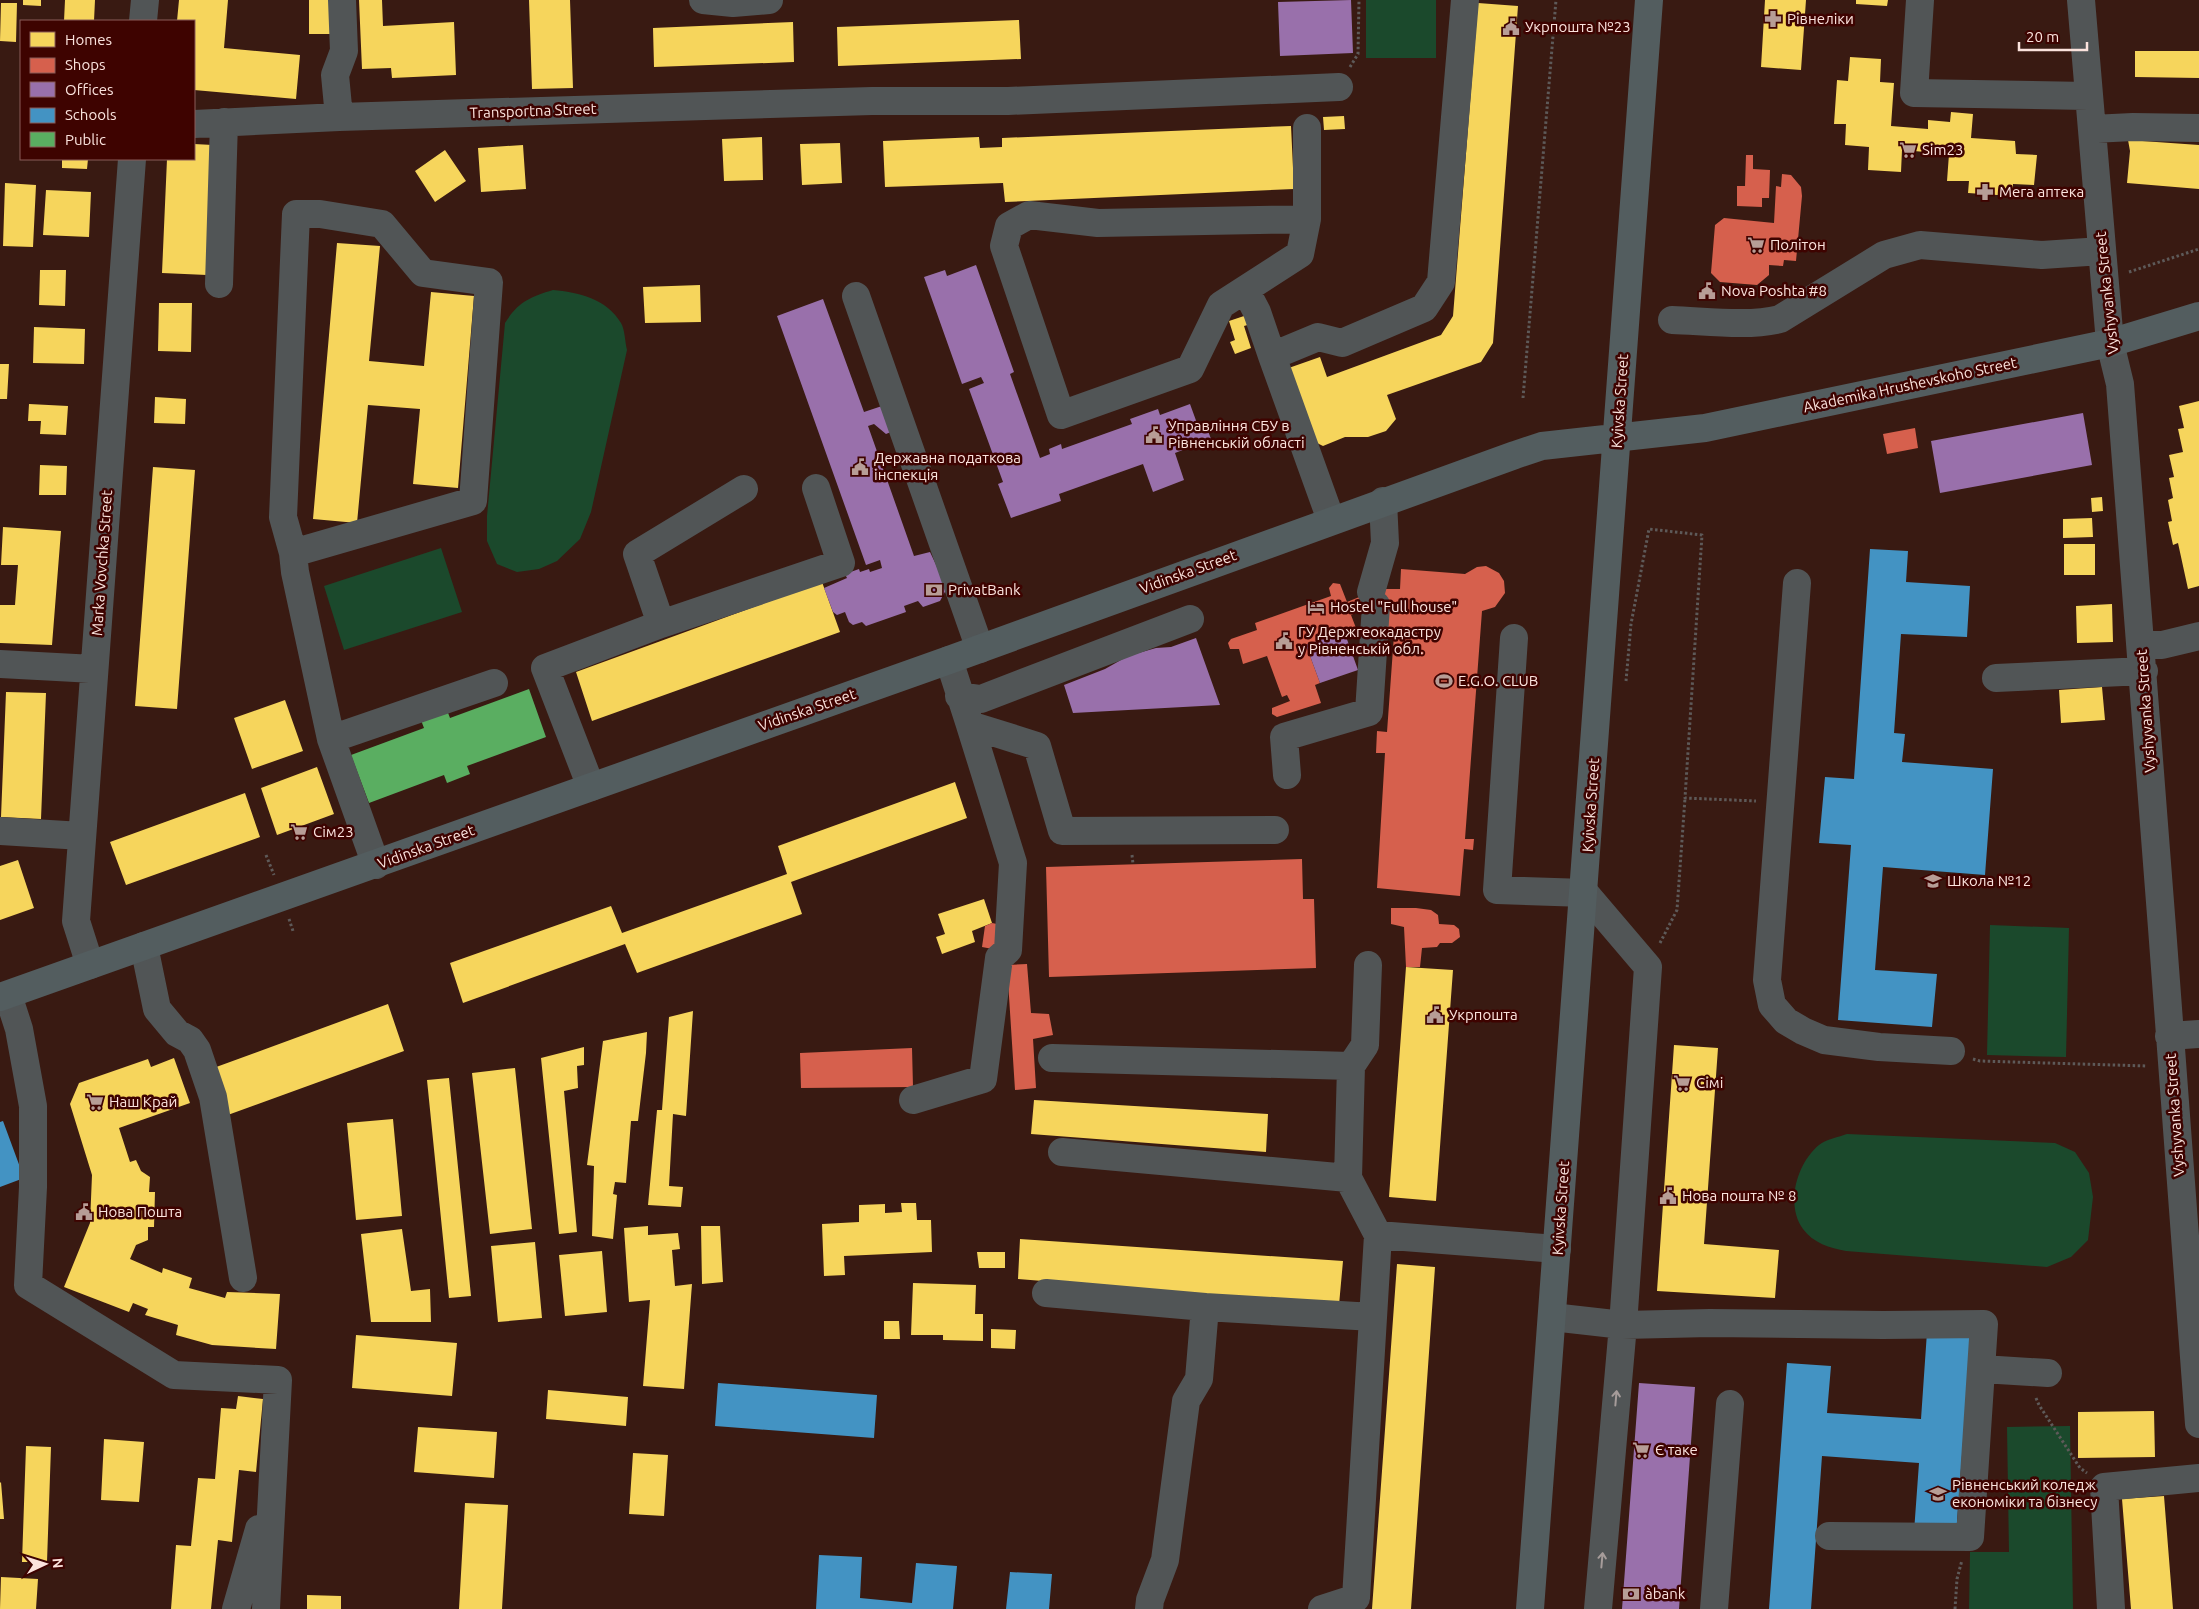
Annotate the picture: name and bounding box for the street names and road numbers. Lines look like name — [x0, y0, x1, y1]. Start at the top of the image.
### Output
street label: Transportna Street — [469, 100, 597, 121]
street label: Vyshyvanka Street — [2092, 231, 2121, 355]
street label: Kyivska Street — [1608, 353, 1631, 449]
street label: Akademika Hrushevskoho Street — [1802, 354, 2018, 415]
street label: Marka Vovchka Street — [88, 489, 115, 637]
street label: Vidinska Street — [1137, 546, 1239, 597]
street label: Vyshyvanka Street — [2133, 649, 2158, 773]
street label: Vidinska Street — [756, 685, 858, 734]
street label: Kyivska Street — [1579, 757, 1602, 853]
street label: Vidinska Street — [375, 821, 477, 872]
street label: Vyshyvanka Street — [2162, 1053, 2187, 1177]
street label: Kyivska Street — [1549, 1160, 1572, 1256]

